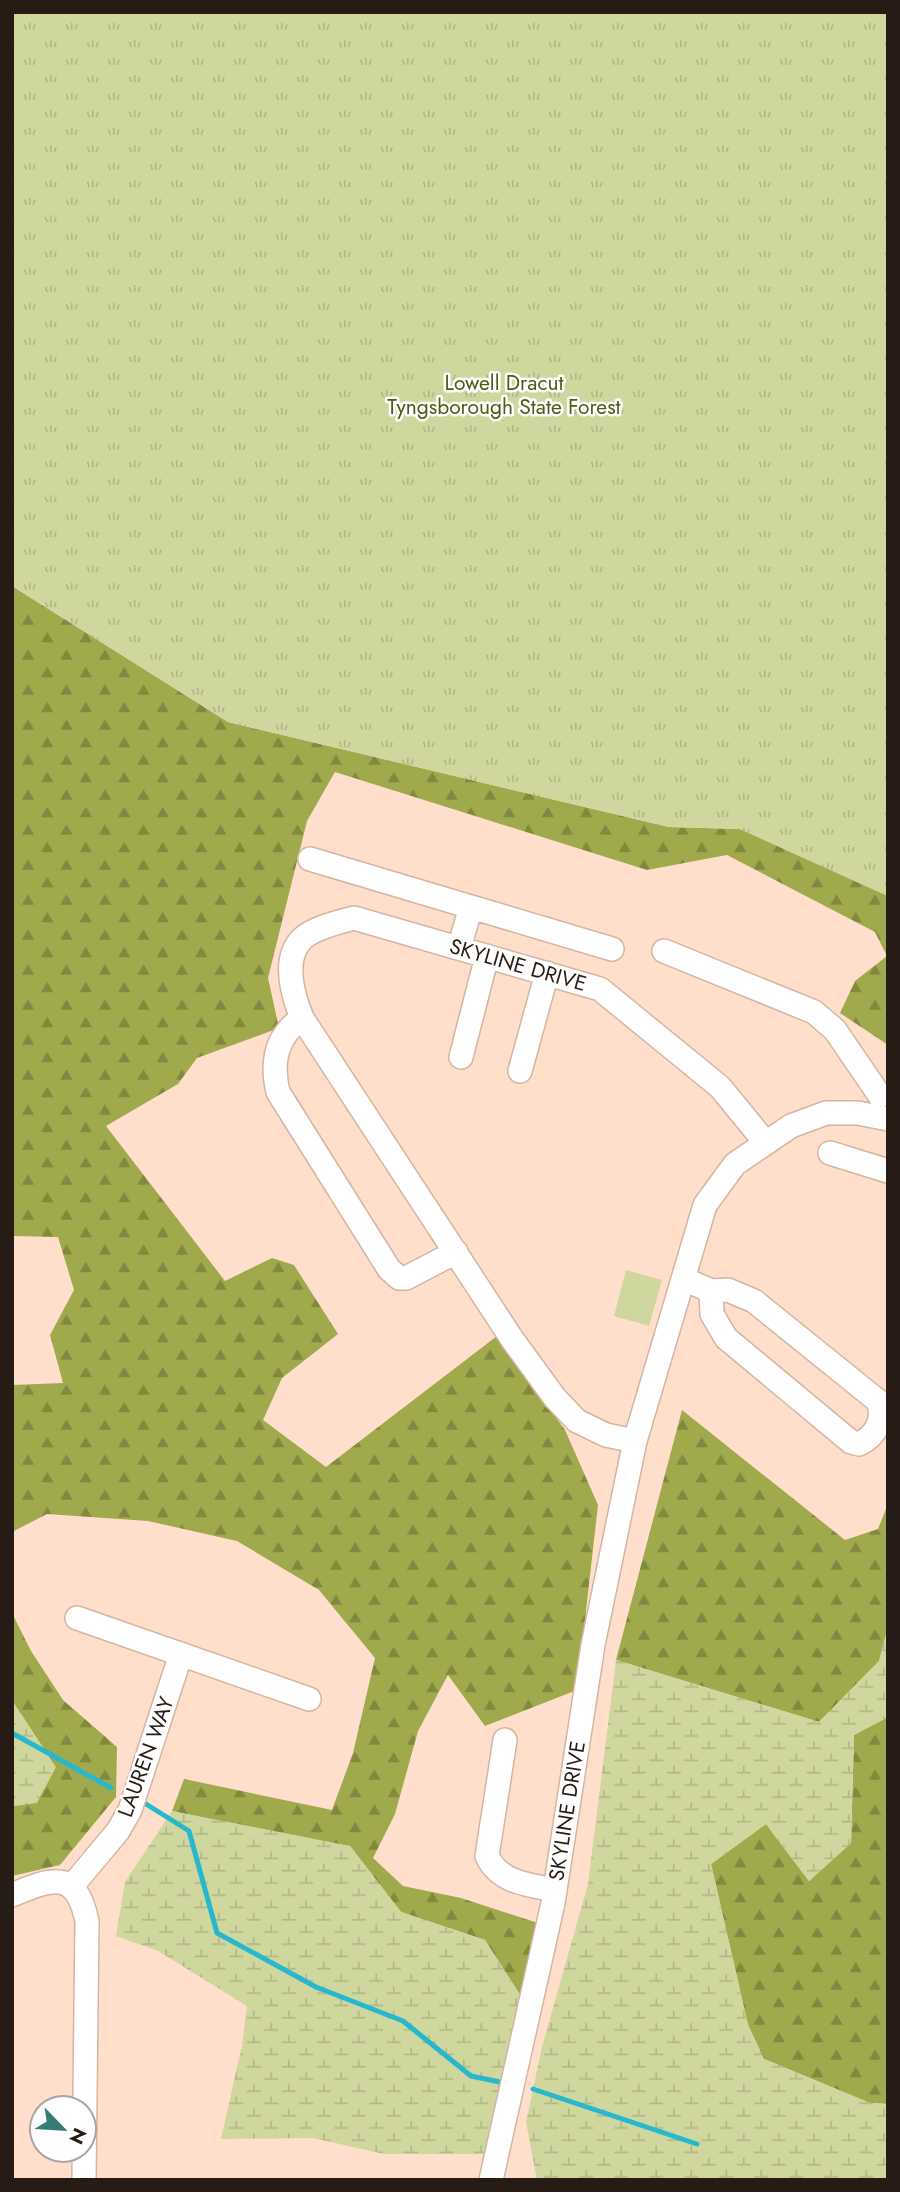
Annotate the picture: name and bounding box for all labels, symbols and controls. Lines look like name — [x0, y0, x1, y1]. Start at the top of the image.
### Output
park label: Lowell Dracut Tyngsborough State Forest — [387, 368, 621, 422]
street label: SKYLINE DRIVE — [446, 931, 590, 999]
street label: LAUREN WAY — [110, 1693, 182, 1821]
street label: SKYLINE DRIVE — [541, 1739, 593, 1883]
north arrow — [28, 2094, 98, 2164]
text: N — [63, 2123, 93, 2149]

